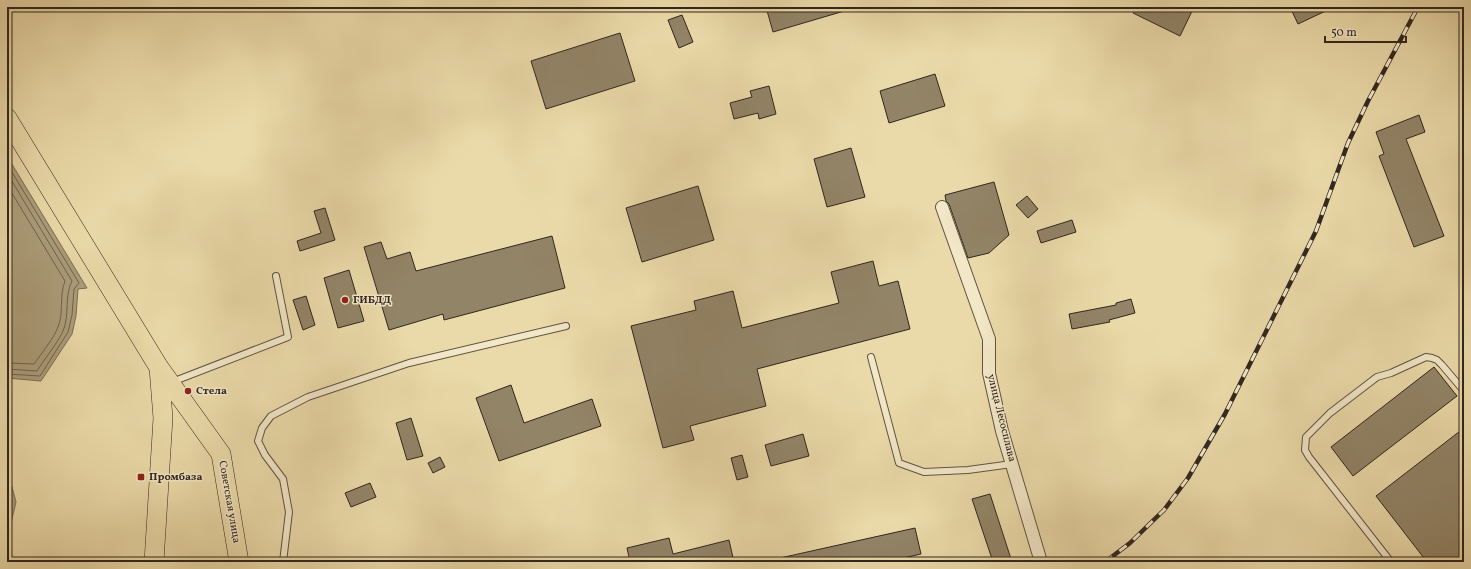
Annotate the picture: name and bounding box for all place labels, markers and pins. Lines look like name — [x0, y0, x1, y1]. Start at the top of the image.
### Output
place label: ГИБДД — [353, 293, 391, 308]
marker: ГИБДД — [340, 295, 350, 305]
place label: Стела — [196, 384, 227, 399]
marker: Стела — [183, 386, 193, 396]
place label: Промбаза — [149, 470, 203, 485]
marker: Промбаза — [136, 472, 146, 482]

